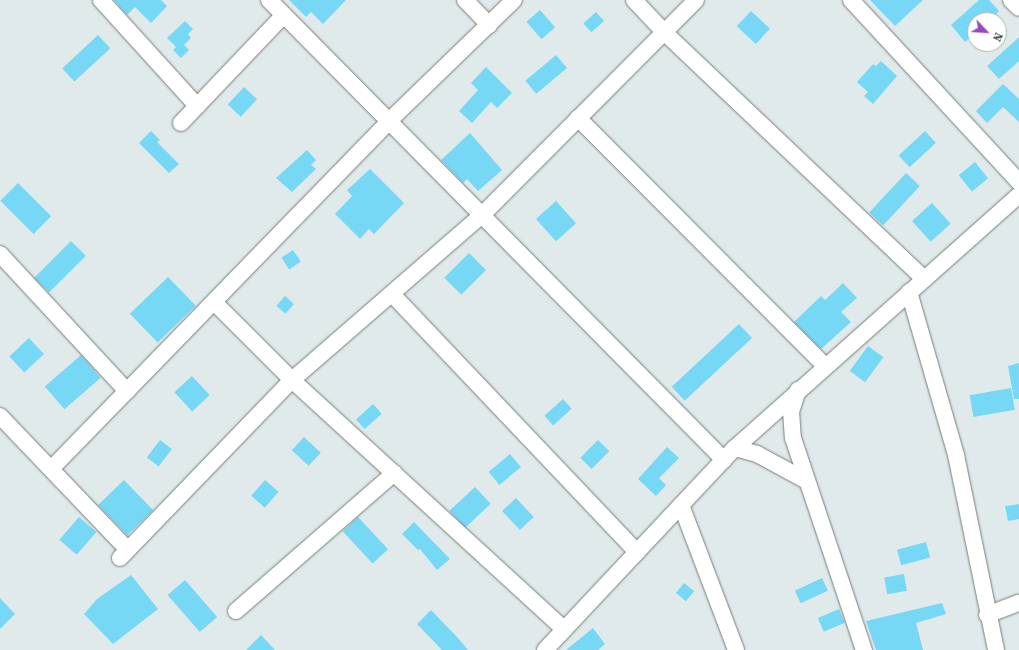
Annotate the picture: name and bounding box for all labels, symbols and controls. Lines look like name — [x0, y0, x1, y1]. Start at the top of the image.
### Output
north arrow — [967, 12, 1007, 52]
text: N — [989, 30, 1006, 44]

